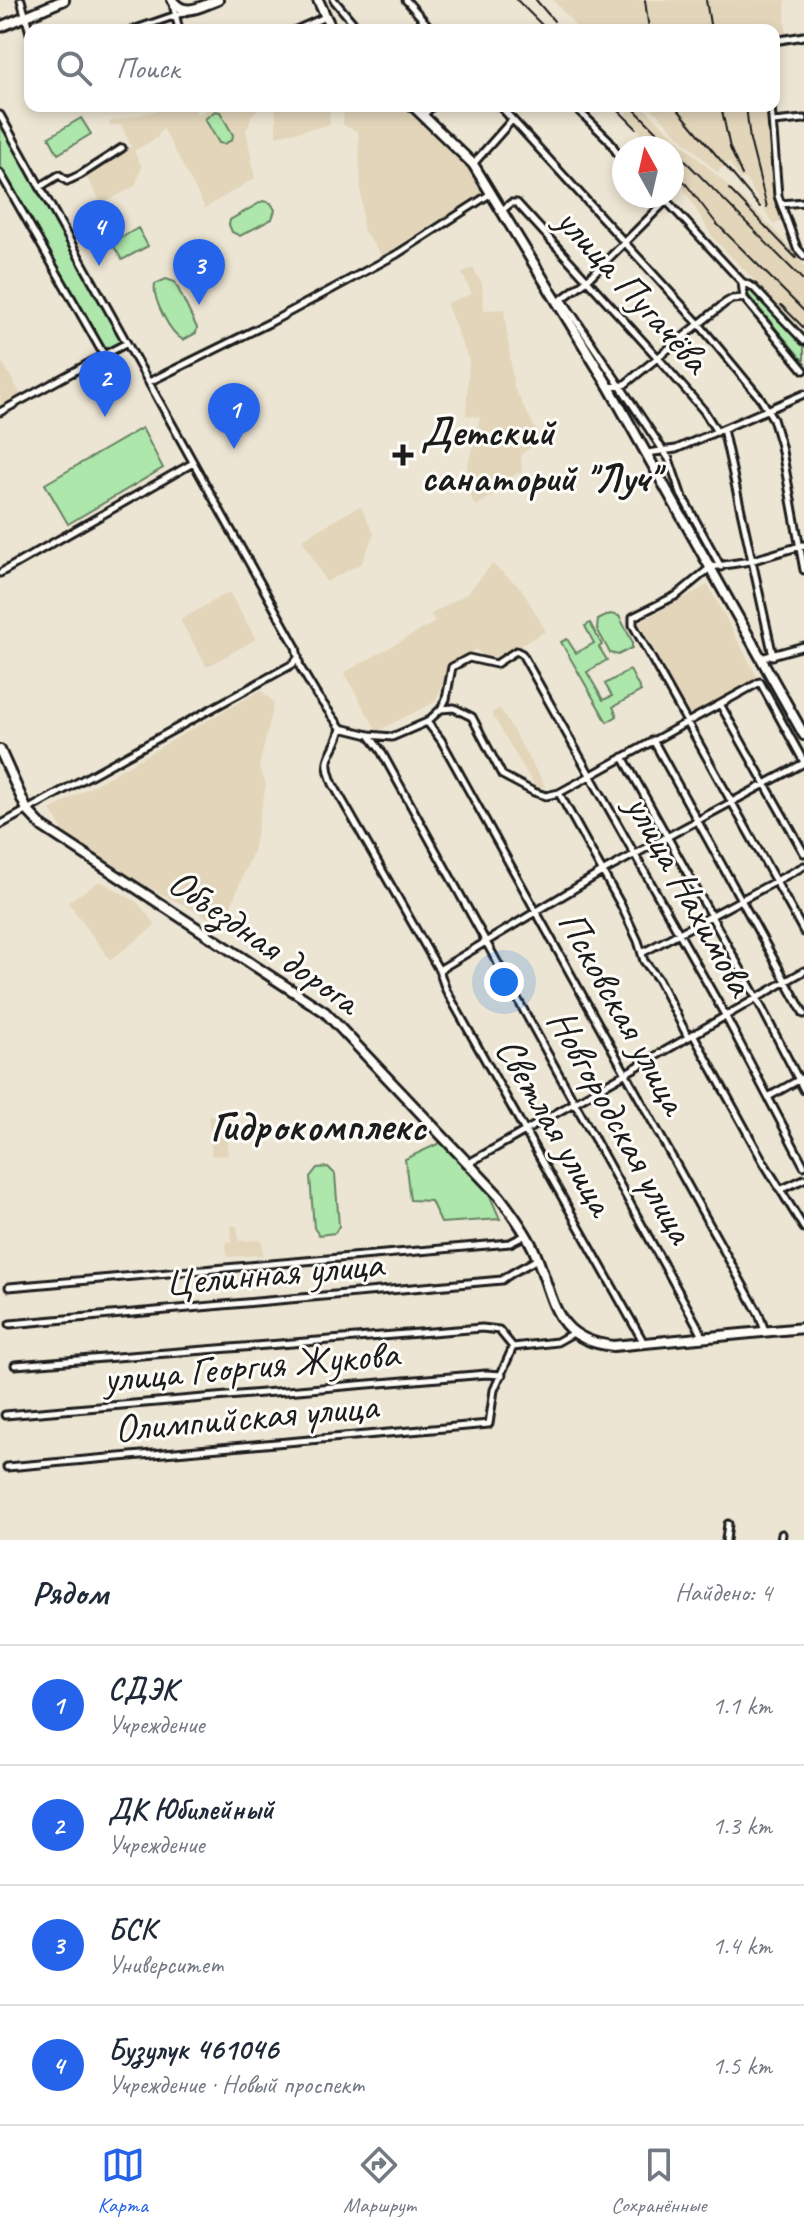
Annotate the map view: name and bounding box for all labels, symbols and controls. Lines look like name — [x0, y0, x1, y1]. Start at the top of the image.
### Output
search box — [24, 24, 780, 112]
icon: search — [52, 46, 96, 90]
text: Поиск — [116, 49, 179, 87]
north arrow — [612, 136, 684, 208]
street label: улица Пугачёва — [544, 195, 722, 385]
pin: 4 — [73, 200, 125, 266]
pin: 3 — [173, 239, 225, 305]
pin: 2 — [79, 351, 131, 417]
pin: 1 — [208, 383, 260, 449]
place label: Детский санаторий "Луч" — [421, 407, 667, 503]
marker: Детский санаторий "Луч" — [392, 444, 414, 466]
street label: улица Нахимова — [613, 784, 767, 1006]
street label: Объездная дорога — [159, 857, 372, 1027]
street label: Псковская улица — [547, 902, 701, 1125]
your location — [484, 962, 524, 1002]
street label: Новгородская улица — [536, 1000, 707, 1254]
street label: Светлая улица — [484, 1028, 628, 1227]
district label: Гидрокомплекс — [210, 1100, 428, 1153]
street label: Целинная улица — [163, 1238, 388, 1307]
street label: улица Георгия Жукова — [99, 1328, 403, 1404]
street label: Олимпийская улица — [112, 1380, 383, 1453]
text: Рядом — [32, 1571, 108, 1614]
text: Найдено: 4 — [675, 1576, 772, 1609]
text: СДЭК — [108, 1670, 177, 1708]
text: 1 — [52, 1689, 64, 1722]
text: 1.1 km — [712, 1689, 772, 1722]
text: Учреждение — [108, 1708, 204, 1741]
text: ДК Юбилейный — [108, 1790, 274, 1828]
text: 2 — [52, 1809, 64, 1842]
text: 1.3 km — [712, 1809, 772, 1842]
text: Учреждение — [108, 1828, 204, 1861]
text: БСК — [108, 1910, 156, 1948]
text: 3 — [52, 1929, 64, 1962]
text: 1.4 km — [712, 1929, 772, 1962]
text: Университет — [108, 1948, 223, 1981]
text: Бузулук 461046 — [108, 2030, 278, 2068]
text: 4 — [52, 2049, 64, 2082]
text: 1.5 km — [712, 2049, 772, 2082]
text: Учреждение · Новый проспект — [108, 2068, 364, 2101]
tab: Карта — [98, 2143, 148, 2219]
tab: Маршрут — [343, 2143, 416, 2219]
tab: Сохранённые — [611, 2143, 706, 2219]

